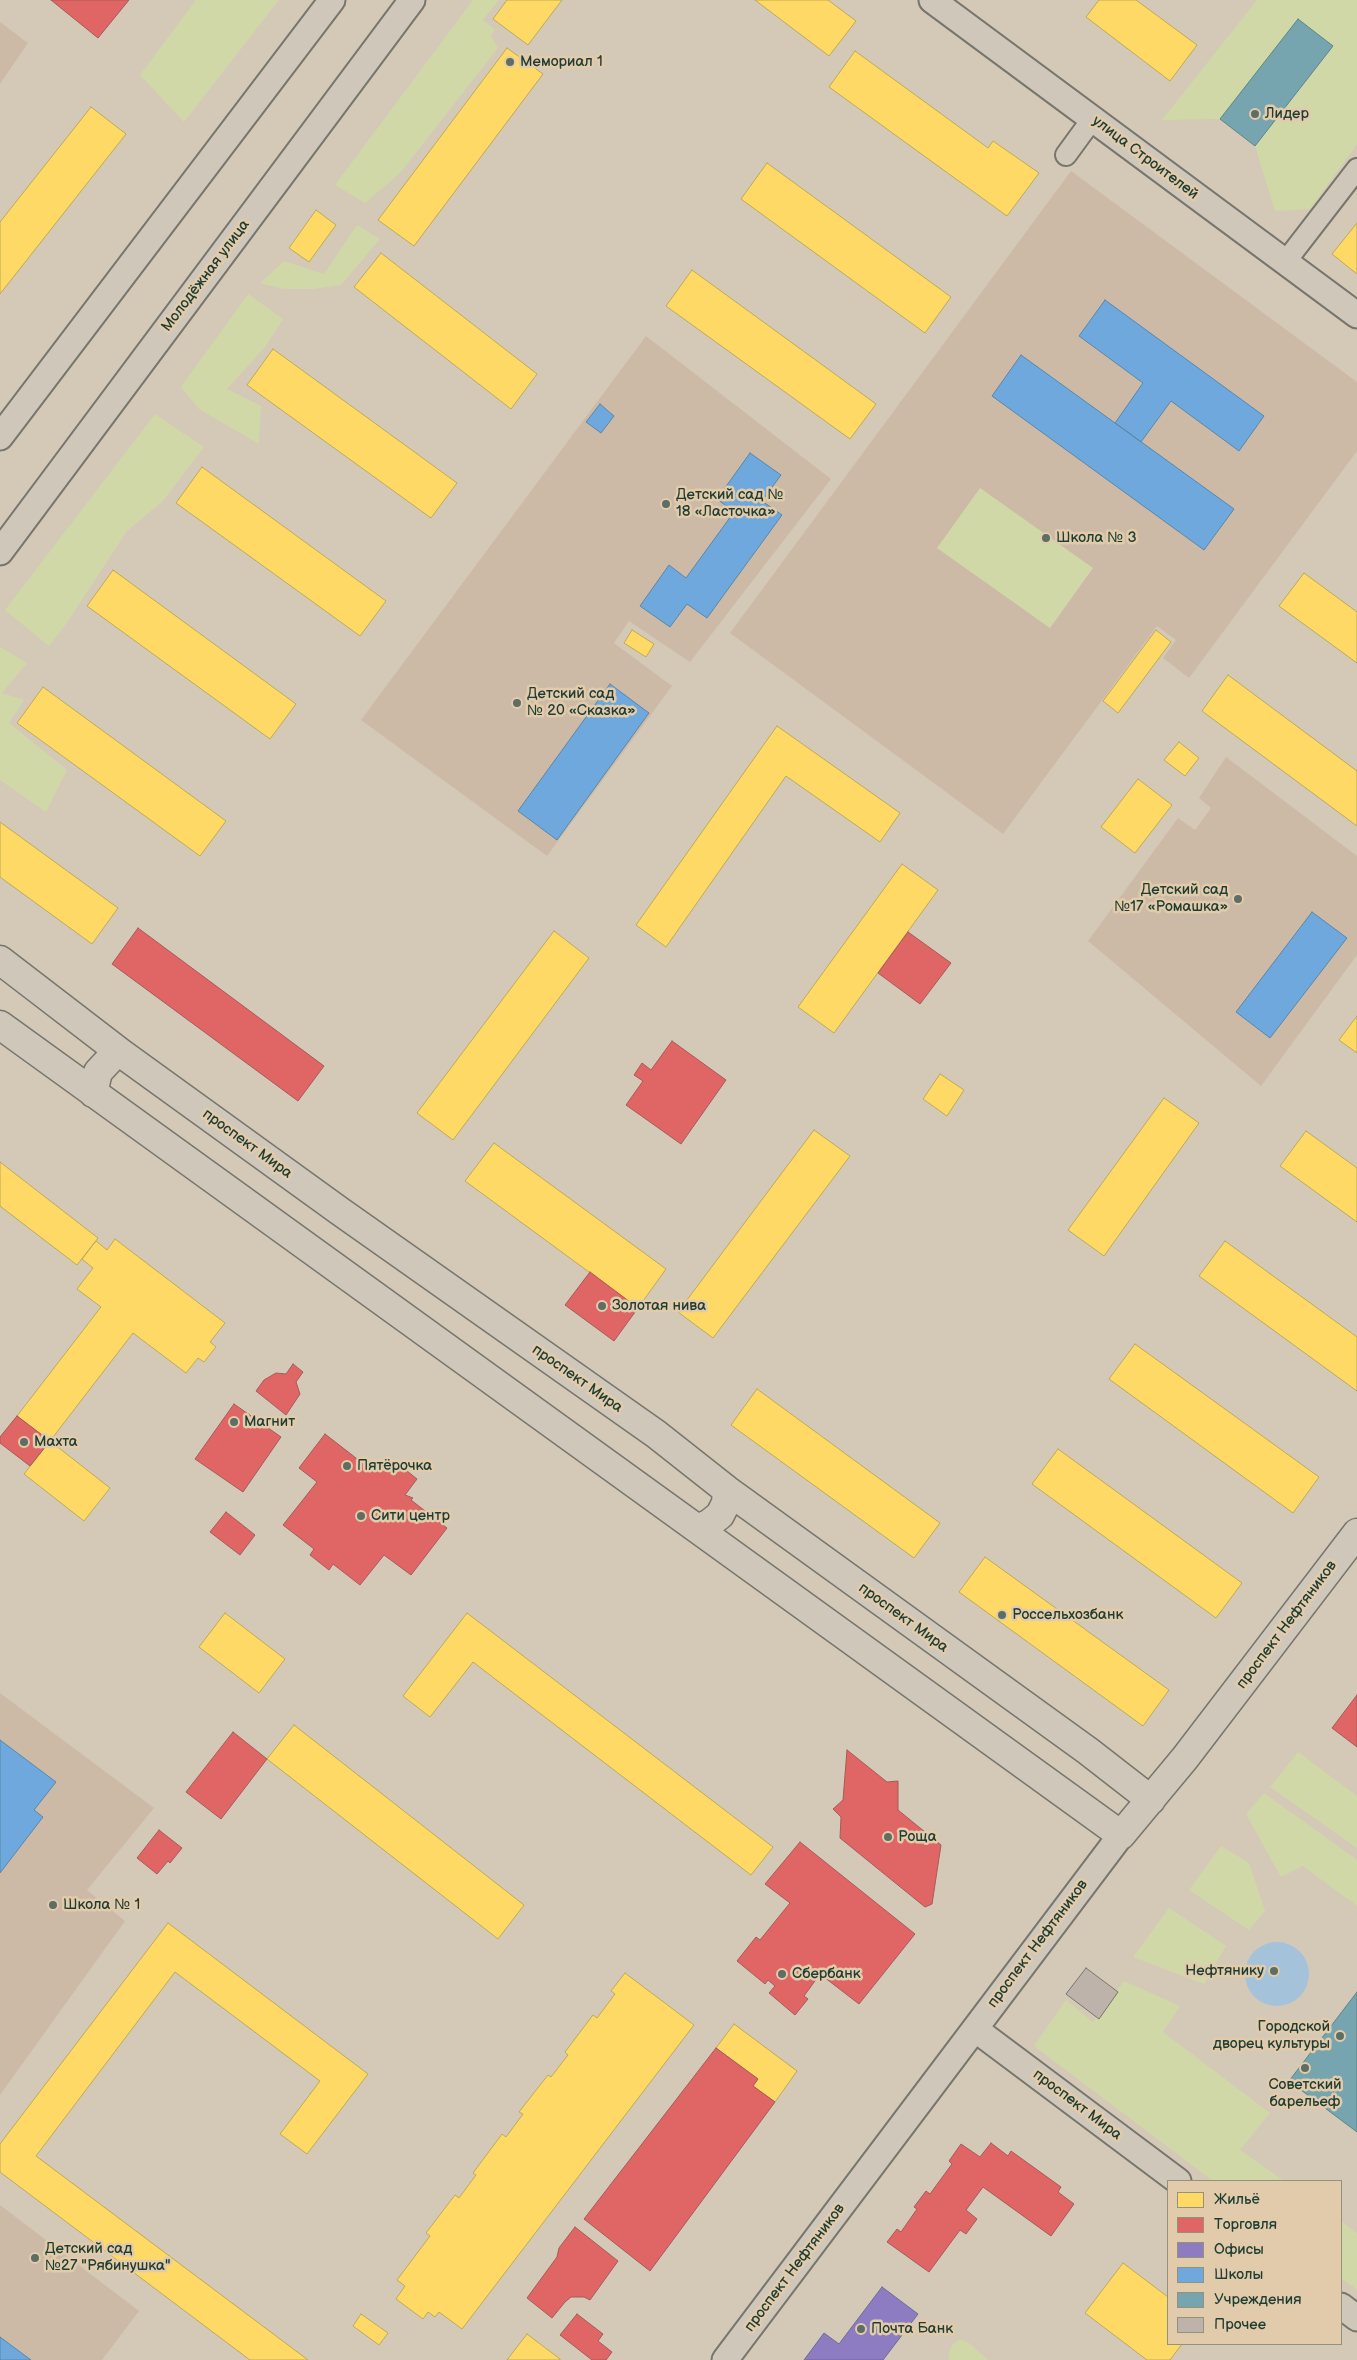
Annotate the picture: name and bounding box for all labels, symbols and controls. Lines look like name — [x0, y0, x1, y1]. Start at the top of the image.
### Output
place label: Мемориал 1 — [520, 53, 603, 71]
marker: Мемориал 1 — [504, 56, 516, 68]
place label: Лидер — [1265, 105, 1309, 123]
marker: Лидер — [1249, 108, 1261, 120]
street label: улица Строителей — [1088, 112, 1202, 204]
street label: Молодёжная улица — [158, 217, 254, 335]
place label: Детский сад № 18 «Ласточка» — [676, 486, 783, 521]
marker: Детский сад № 18 «Ласточка» — [660, 498, 672, 510]
place label: Школа № 3 — [1056, 529, 1137, 547]
marker: Школа № 3 — [1040, 532, 1052, 544]
place label: Детский сад № 20 «Сказка» — [527, 685, 636, 720]
marker: Детский сад № 20 «Сказка» — [511, 697, 523, 709]
place label: Детский сад №17 «Ромашка» — [1114, 881, 1228, 916]
marker: Детский сад №17 «Ромашка» — [1232, 893, 1244, 905]
street label: проспект Мира — [199, 1105, 295, 1183]
place label: Золотая нива — [612, 1297, 706, 1315]
marker: Золотая нива — [596, 1300, 608, 1312]
street label: проспект Мира — [528, 1341, 626, 1417]
place label: Магнит — [244, 1413, 295, 1431]
marker: Магнит — [228, 1416, 240, 1428]
place label: Махта — [34, 1433, 78, 1451]
marker: Махта — [18, 1436, 30, 1448]
place label: Пятёрочка — [357, 1457, 432, 1475]
marker: Пятёрочка — [341, 1460, 353, 1472]
place label: Сити центр — [371, 1507, 450, 1525]
marker: Сити центр — [355, 1510, 367, 1522]
street label: проспект Нефтяников — [1233, 1557, 1341, 1693]
street label: проспект Мира — [855, 1579, 951, 1657]
place label: Россельхозбанк — [1012, 1606, 1123, 1624]
marker: Россельхозбанк — [996, 1609, 1008, 1621]
place label: Роща — [898, 1828, 936, 1846]
marker: Роща — [882, 1831, 894, 1843]
street label: проспект Нефтяников — [984, 1876, 1092, 2012]
place label: Школа № 1 — [63, 1896, 140, 1914]
marker: Школа № 1 — [47, 1899, 59, 1911]
place label: Нефтянику — [1185, 1962, 1264, 1980]
place label: Сбербанк — [792, 1965, 861, 1983]
marker: Нефтянику — [1268, 1965, 1280, 1977]
marker: Сбербанк — [776, 1968, 788, 1980]
place label: Городской дворец культуры — [1213, 2018, 1330, 2053]
marker: Городской дворец культуры — [1334, 2030, 1346, 2042]
marker: Советский барельеф — [1299, 2062, 1311, 2074]
street label: проспект Мира — [1029, 2066, 1125, 2144]
place label: Советский барельеф — [1268, 2076, 1342, 2111]
legend — [1167, 2180, 1342, 2345]
text: Жильё — [1214, 2190, 1260, 2209]
street label: проспект Нефтяников — [741, 2200, 849, 2336]
text: Торговля — [1214, 2215, 1277, 2234]
place label: Детский сад №27 "Рябинушка" — [45, 2240, 171, 2275]
text: Офисы — [1214, 2240, 1264, 2259]
marker: Детский сад №27 "Рябинушка" — [29, 2252, 41, 2264]
text: Школы — [1214, 2265, 1263, 2284]
text: Учреждения — [1214, 2290, 1301, 2309]
text: Прочее — [1214, 2315, 1266, 2334]
place label: Почта Банк — [871, 2320, 953, 2338]
marker: Почта Банк — [855, 2323, 867, 2335]

